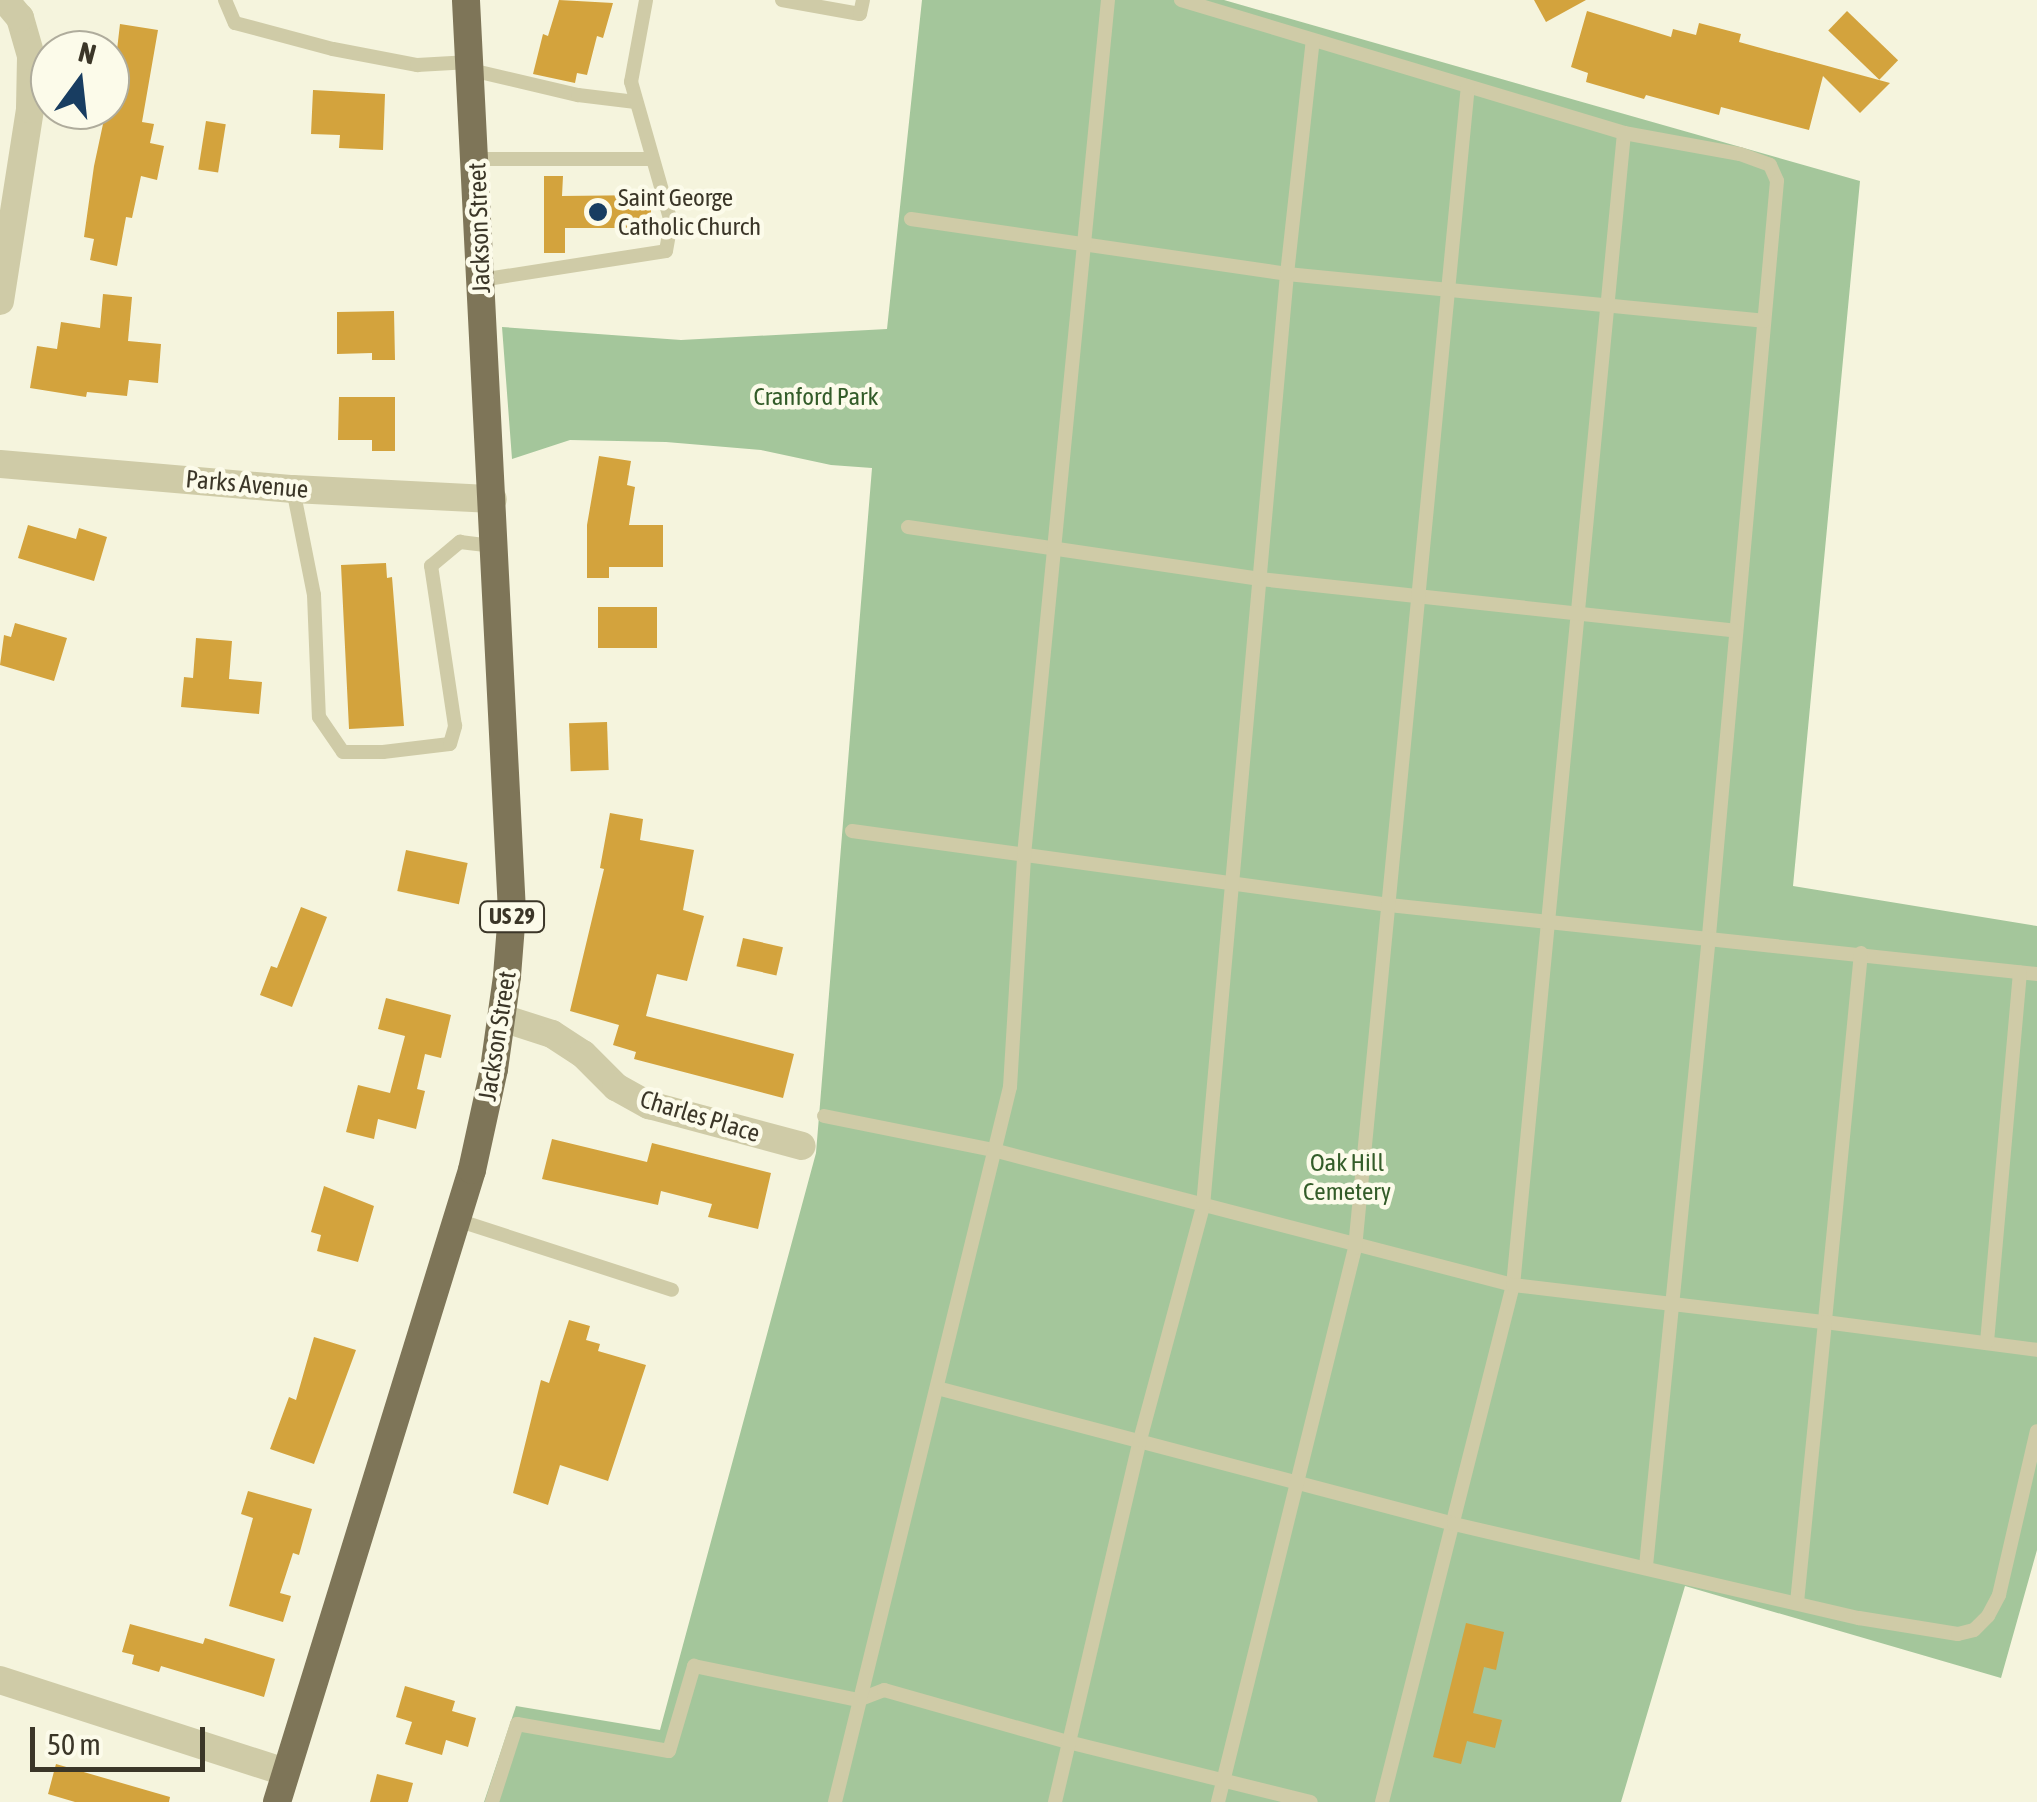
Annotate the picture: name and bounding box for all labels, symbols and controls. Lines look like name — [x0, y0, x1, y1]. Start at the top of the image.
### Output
north arrow — [30, 30, 130, 130]
text: N — [75, 35, 99, 71]
street label: Jackson Street — [462, 162, 496, 294]
place label: Saint George Catholic Church — [618, 183, 761, 242]
marker: Saint George Catholic Church — [587, 201, 609, 223]
park label: Cranford Park — [754, 381, 878, 411]
street label: Parks Avenue — [184, 464, 310, 504]
road number: US 29 — [477, 900, 547, 934]
street label: Jackson Street — [472, 969, 522, 1103]
street label: Charles Place — [637, 1084, 763, 1148]
park label: Oak Hill Cemetery — [1303, 1148, 1391, 1207]
scale bar — [35, 1707, 210, 1769]
text: 50 m — [47, 1727, 101, 1761]

